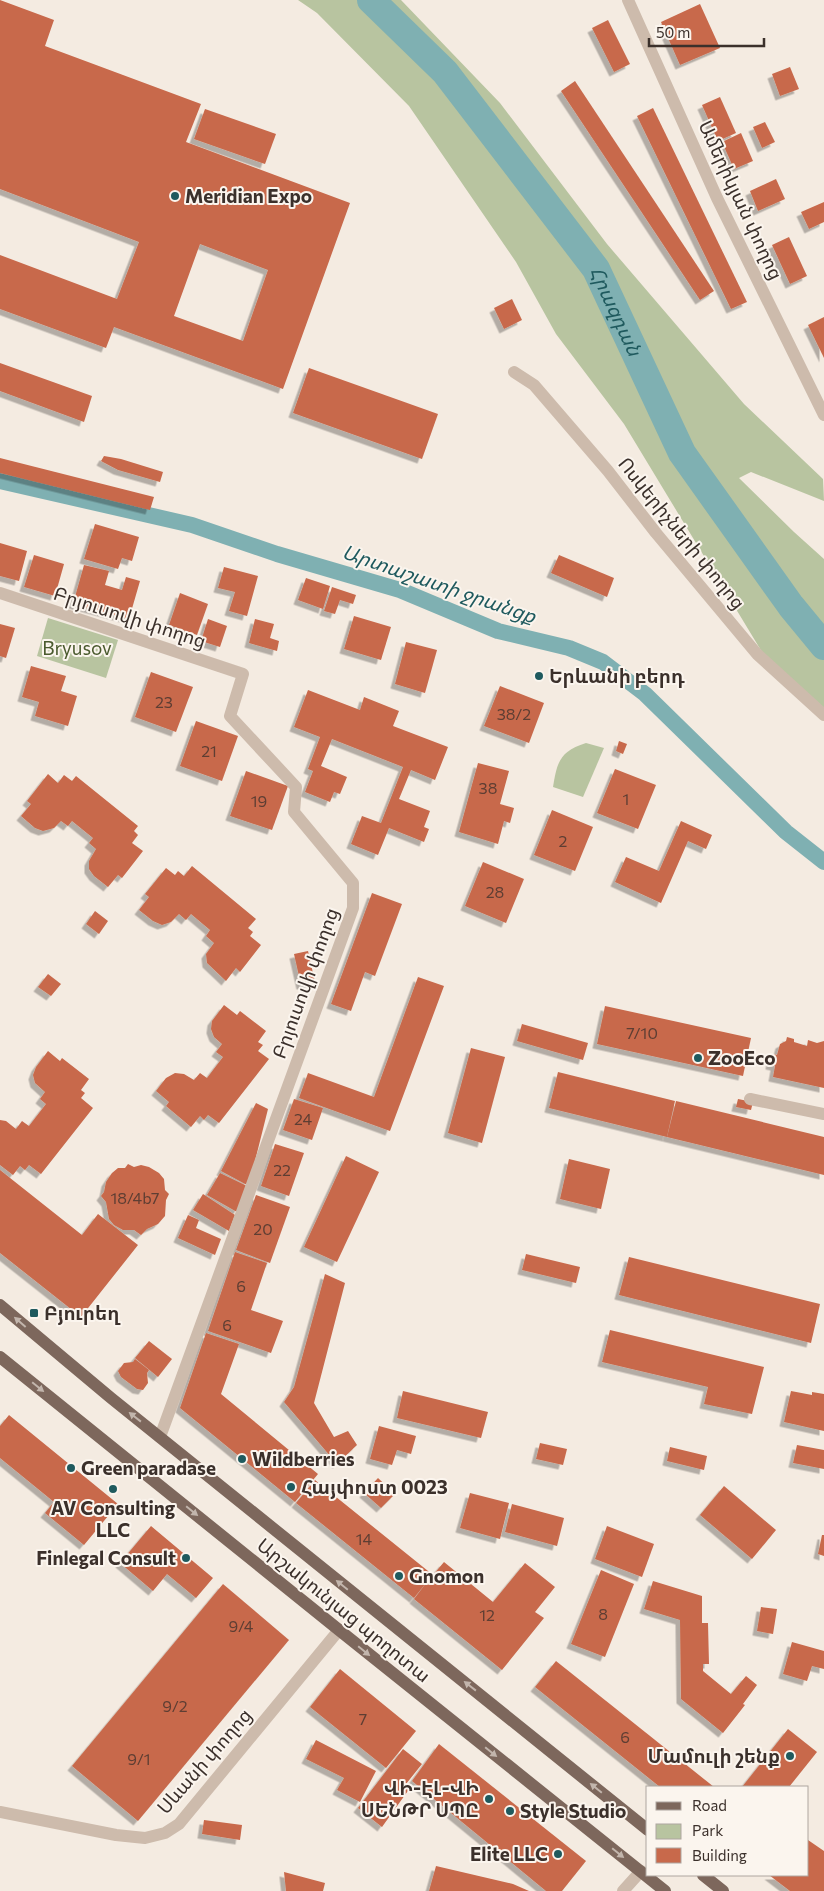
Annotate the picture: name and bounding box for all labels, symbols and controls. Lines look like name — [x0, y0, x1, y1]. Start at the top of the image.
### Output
scale bar — [649, 15, 764, 47]
text: 50 m — [656, 23, 690, 41]
street label: Ամերիկյան փողոց — [694, 116, 788, 284]
place label: Meridian Expo — [185, 184, 312, 207]
marker: Meridian Expo — [169, 190, 181, 202]
water label: Հրազդան — [585, 262, 648, 360]
street label: Ոսկերիչների փողոց — [613, 452, 751, 614]
water label: Արտաշատի ջրանցք — [339, 539, 540, 629]
street label: Բրյուսովի փողոց — [51, 581, 209, 653]
park label: Bryusov — [42, 636, 112, 659]
place label: Երևանի բերդ — [549, 664, 685, 688]
marker: Երևանի բերդ — [533, 670, 545, 682]
house number: 23 — [155, 692, 173, 711]
house number: 38/2 — [497, 704, 531, 723]
house number: 21 — [201, 741, 217, 760]
house number: 38 — [479, 778, 497, 797]
house number: 1 — [623, 789, 629, 808]
house number: 19 — [251, 791, 267, 810]
house number: 2 — [559, 831, 568, 850]
house number: 28 — [486, 882, 504, 901]
street label: Բրյուսովի փողոց — [267, 904, 343, 1062]
house number: 7/10 — [626, 1023, 658, 1042]
place label: ZooEco — [708, 1046, 776, 1069]
marker: ZooEco — [692, 1052, 704, 1064]
house number: 24 — [294, 1109, 312, 1128]
house number: 22 — [273, 1160, 291, 1179]
house number: 18/4b7 — [110, 1188, 160, 1207]
house number: 20 — [253, 1219, 273, 1238]
house number: 6 — [236, 1276, 246, 1295]
place label: Բյուրեղ — [44, 1301, 121, 1325]
marker: Բյուրեղ — [28, 1307, 40, 1319]
house number: 6 — [222, 1315, 232, 1334]
one-way arrow — [13, 1317, 26, 1328]
one-way arrow — [31, 1382, 44, 1393]
one-way arrow — [128, 1411, 141, 1422]
place label: Wildberries — [252, 1447, 355, 1470]
marker: Wildberries — [236, 1453, 248, 1465]
place label: Green paradase — [81, 1456, 216, 1479]
marker: Green paradase — [65, 1462, 77, 1474]
place label: Հայփոստ 0023 — [301, 1475, 448, 1499]
marker: Հայփոստ 0023 — [285, 1481, 297, 1493]
marker: AV Consulting LLC — [107, 1483, 119, 1495]
place label: AV Consulting LLC — [51, 1496, 176, 1541]
one-way arrow — [185, 1506, 198, 1517]
house number: 14 — [356, 1529, 373, 1548]
street label: Արշակունյաց պողոտա — [252, 1533, 436, 1687]
place label: Finlegal Consult — [36, 1546, 176, 1569]
marker: Finlegal Consult — [180, 1552, 192, 1564]
place label: Gnomon — [409, 1564, 484, 1587]
marker: Gnomon — [393, 1570, 405, 1582]
one-way arrow — [336, 1580, 349, 1591]
house number: 8 — [598, 1604, 608, 1623]
house number: 12 — [479, 1605, 495, 1624]
house number: 9/4 — [229, 1616, 254, 1635]
one-way arrow — [357, 1645, 370, 1656]
one-way arrow — [463, 1681, 476, 1692]
house number: 9/2 — [162, 1696, 188, 1715]
street label: Սևանի փողոց — [152, 1703, 256, 1819]
house number: 7 — [359, 1709, 367, 1728]
house number: 6 — [620, 1727, 630, 1746]
place label: Մամուլի շենք — [648, 1744, 780, 1768]
one-way arrow — [484, 1746, 497, 1757]
house number: 9/1 — [127, 1749, 151, 1768]
marker: Մամուլի շենք — [784, 1750, 796, 1762]
place label: ՎԻ-ԷԼ-ՎԻ ՍԵՆԹՐ ՍՊԸ — [361, 1776, 479, 1821]
one-way arrow — [590, 1783, 603, 1794]
legend — [646, 1786, 809, 1876]
marker: ՎԻ-ԷԼ-ՎԻ ՍԵՆԹՐ ՍՊԸ — [483, 1793, 495, 1805]
text: Road — [692, 1796, 727, 1814]
place label: Style Studio — [520, 1799, 626, 1822]
marker: Style Studio — [504, 1805, 516, 1817]
text: Park — [692, 1821, 723, 1839]
place label: Elite LLC — [470, 1842, 548, 1865]
text: Building — [692, 1846, 747, 1864]
marker: Elite LLC — [552, 1848, 564, 1860]
one-way arrow — [611, 1848, 624, 1859]

